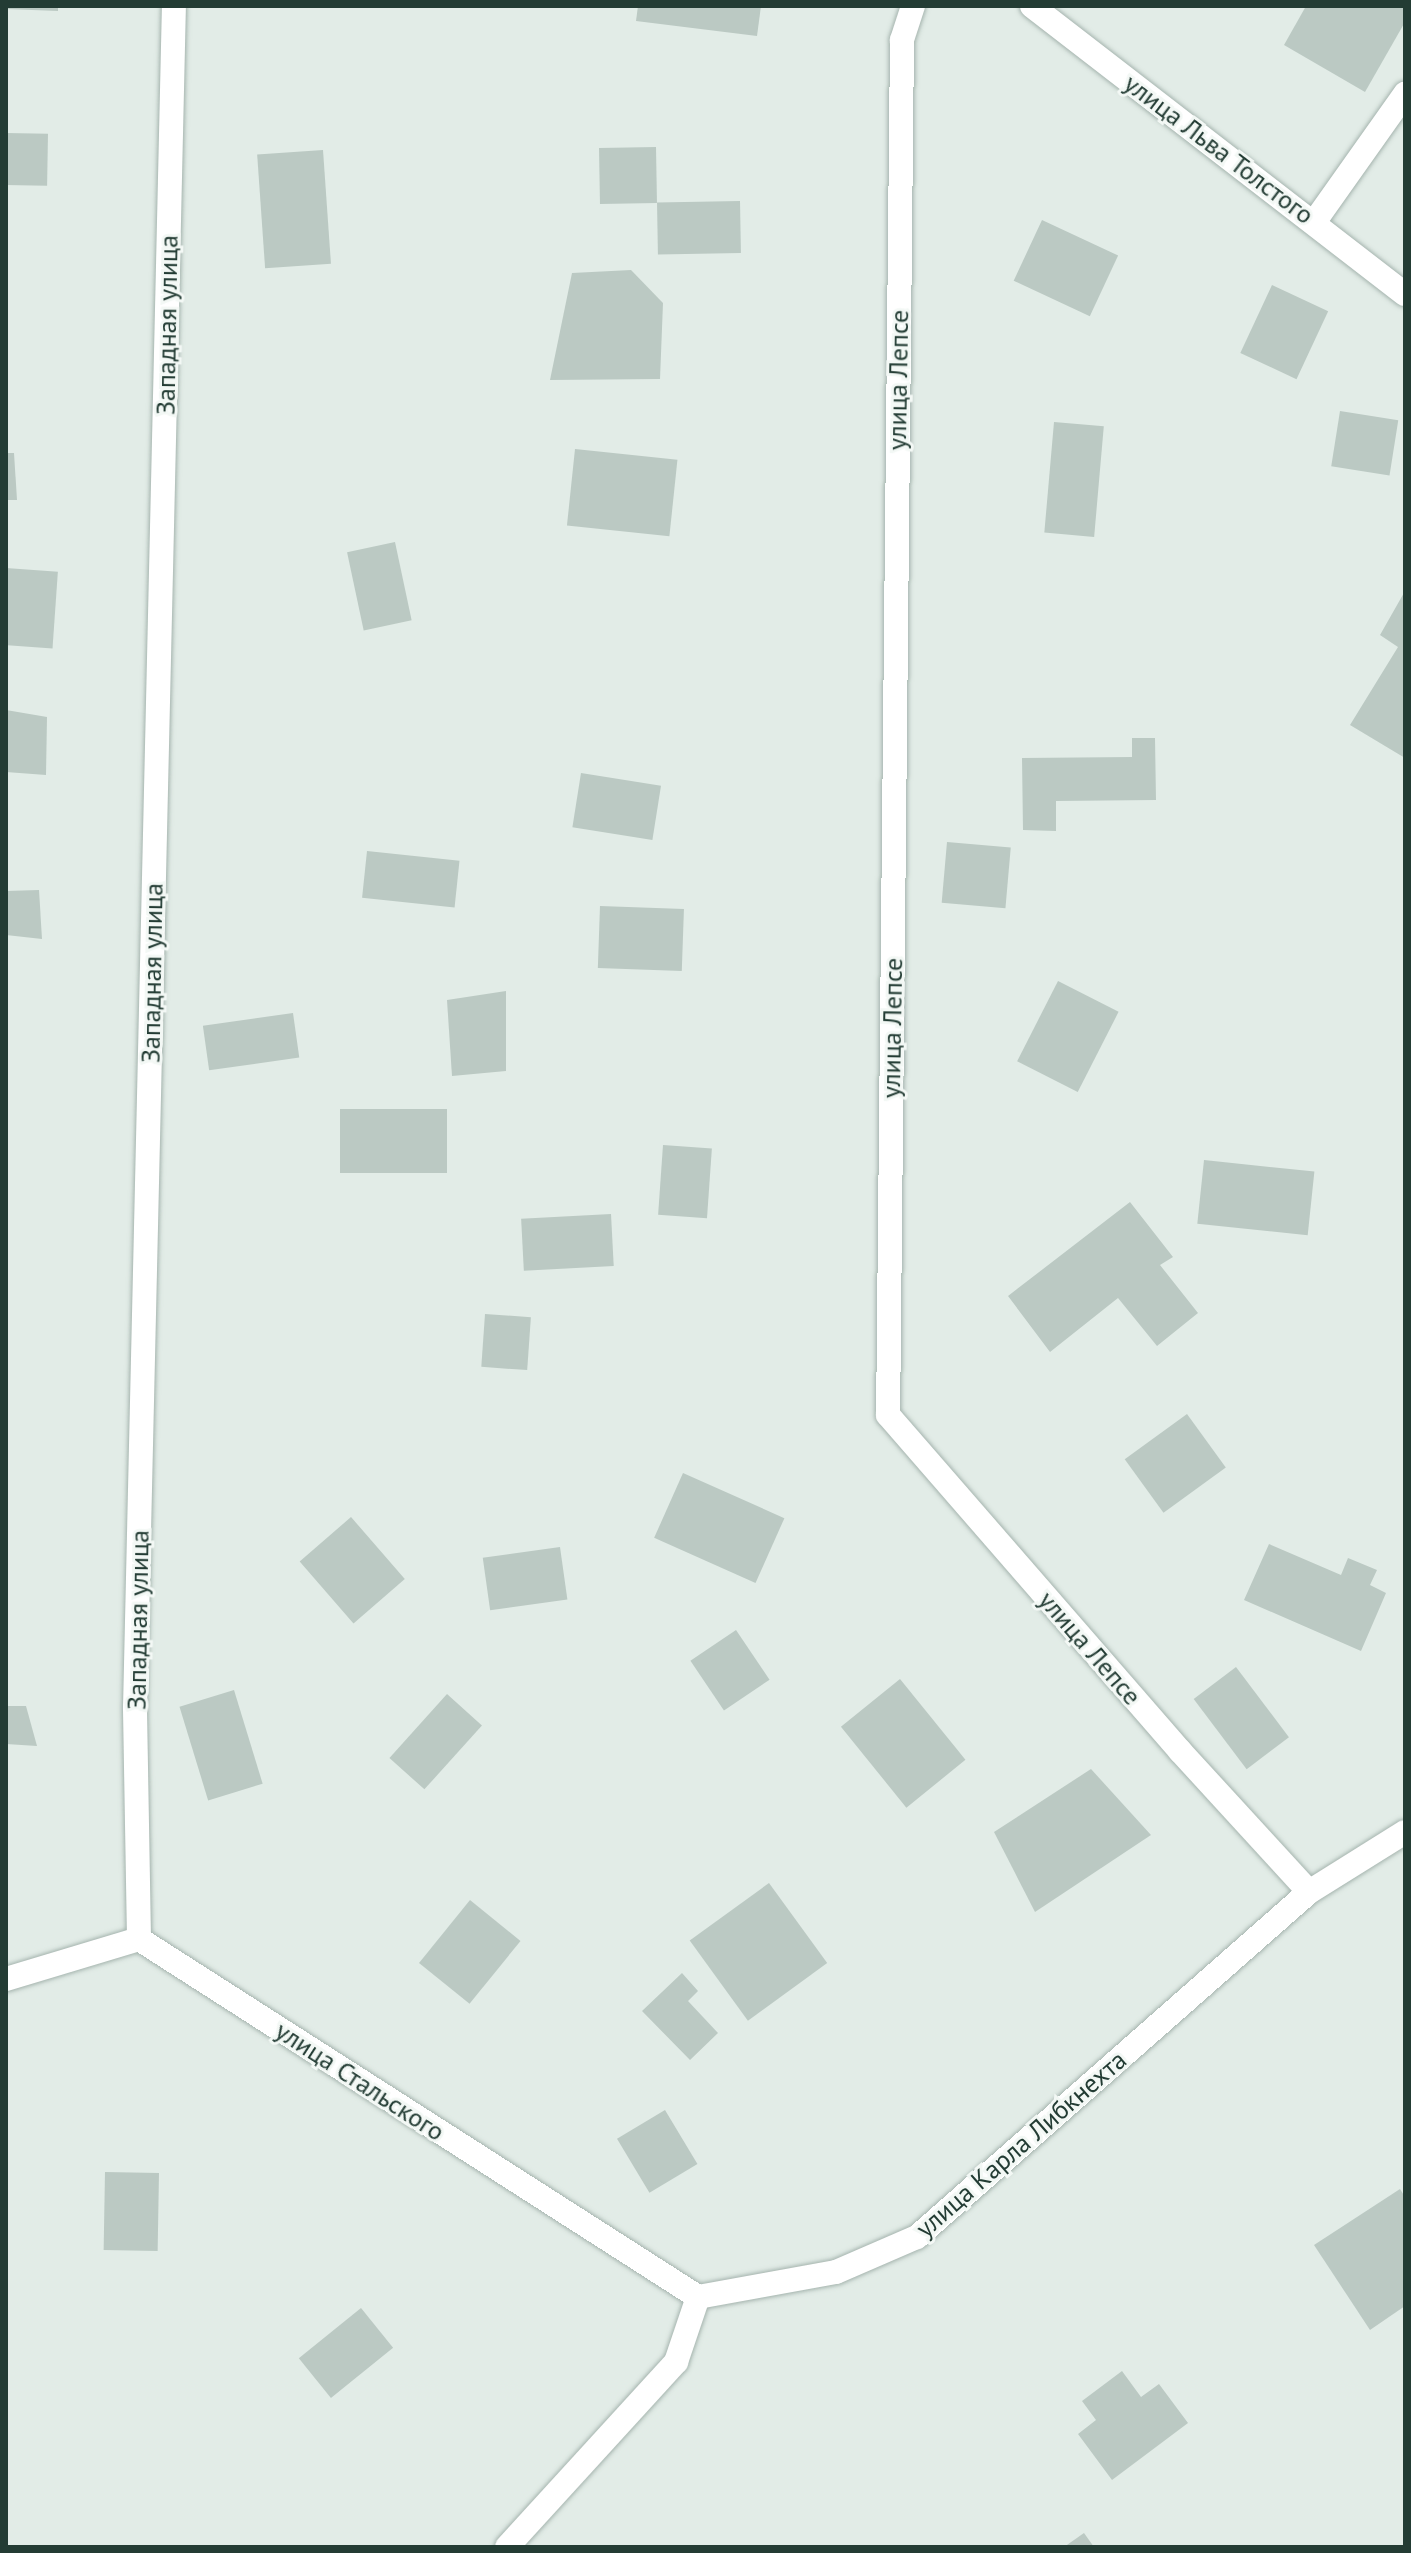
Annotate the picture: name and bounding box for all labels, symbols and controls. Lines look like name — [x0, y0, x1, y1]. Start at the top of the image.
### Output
street label: улица Льва Толстого — [1118, 67, 1320, 231]
street label: Западная улица — [150, 235, 184, 415]
street label: улица Лепсе — [881, 309, 915, 451]
street label: Западная улица — [135, 883, 169, 1063]
street label: улица Лепсе — [875, 957, 909, 1099]
street label: Западная улица — [121, 1530, 155, 1710]
street label: улица Лепсе — [1032, 1585, 1148, 1711]
street label: улица Стальского — [270, 2015, 450, 2147]
street label: улица Карла Либкнехта — [909, 2044, 1133, 2244]

